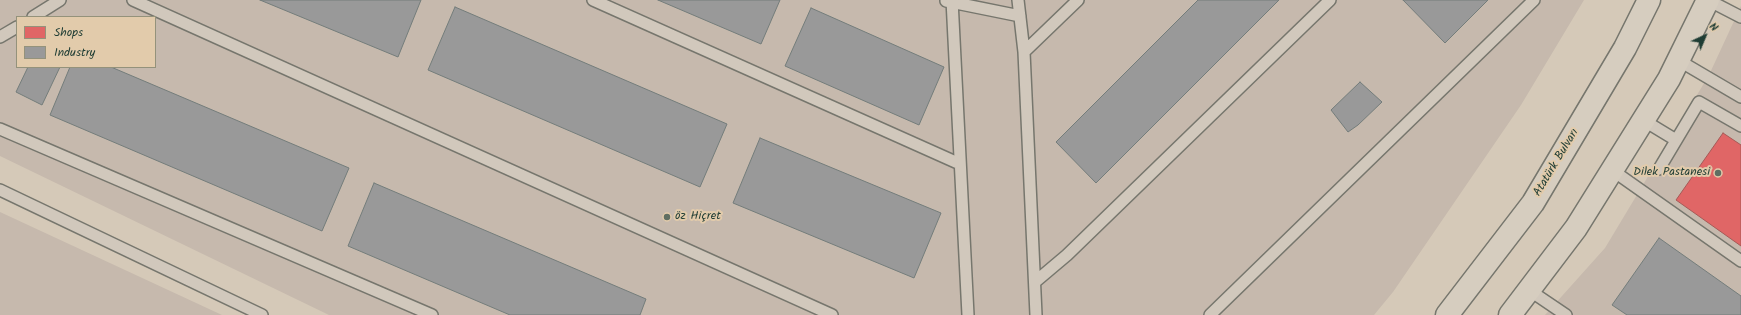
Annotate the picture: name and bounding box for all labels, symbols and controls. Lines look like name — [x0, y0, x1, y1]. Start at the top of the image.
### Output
legend — [16, 16, 156, 68]
north arrow — [1685, 16, 1725, 56]
text: N — [1705, 18, 1722, 36]
text: Shops — [54, 23, 83, 42]
text: Industry — [54, 43, 95, 62]
street label: Atatürk Bulvarı — [1531, 126, 1583, 200]
place label: Dilek Pastanesi — [1633, 166, 1710, 180]
marker: Dilek Pastanesi — [1713, 168, 1723, 178]
place label: öz Hiçret — [675, 210, 721, 224]
marker: öz Hiçret — [662, 212, 672, 222]

